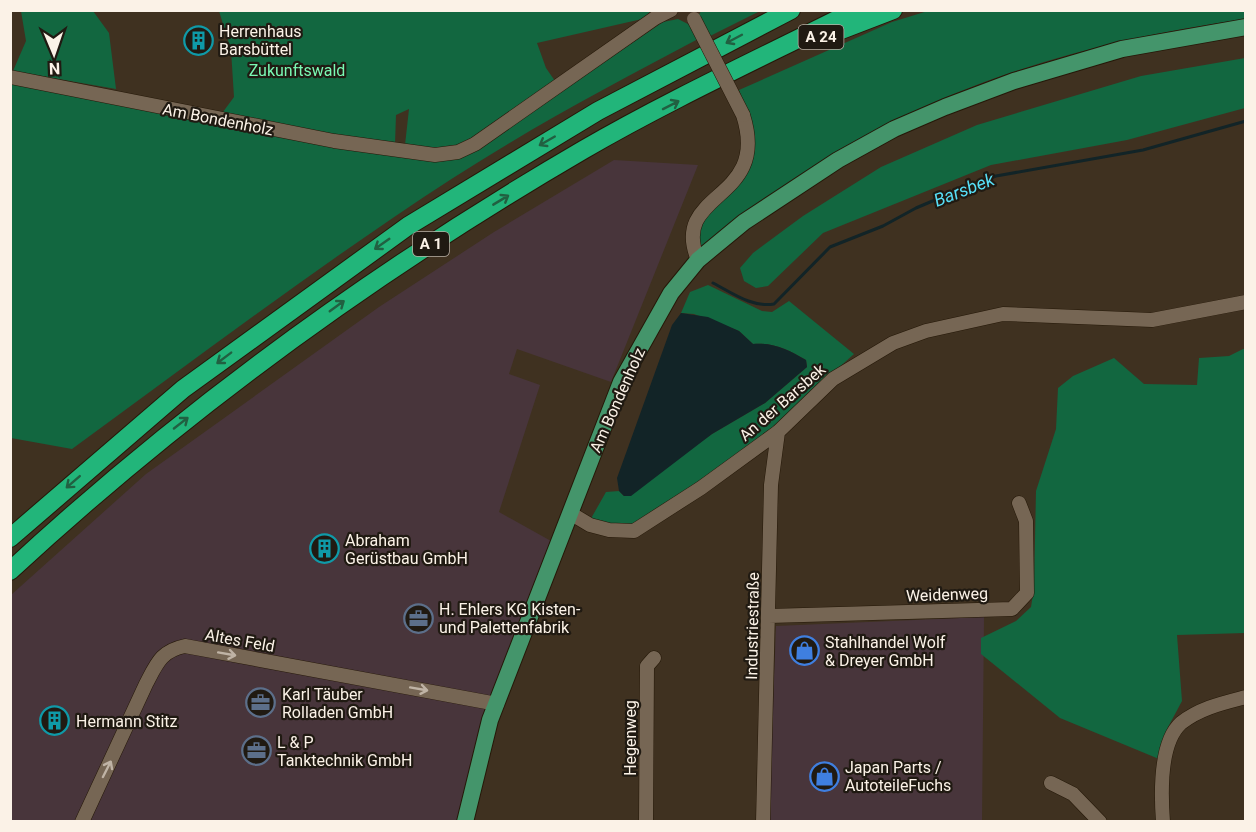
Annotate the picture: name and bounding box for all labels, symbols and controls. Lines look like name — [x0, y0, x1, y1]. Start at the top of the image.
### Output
place label: Herrenhaus Barsbüttel — [219, 22, 302, 59]
north arrow — [24, 24, 84, 84]
building icon: Herrenhaus Barsbüttel — [182, 24, 214, 56]
road number: A 24 — [798, 25, 844, 49]
one-way arrow — [726, 34, 744, 46]
text: N — [49, 59, 60, 78]
park label: Zukunftswald — [249, 61, 345, 80]
one-way arrow — [661, 98, 679, 110]
street label: Am Bondenholz — [161, 99, 275, 140]
one-way arrow — [539, 135, 556, 147]
water label: Barsbek — [931, 168, 998, 211]
one-way arrow — [492, 194, 509, 206]
road number: A 1 — [413, 232, 449, 256]
one-way arrow — [374, 238, 390, 250]
one-way arrow — [328, 300, 345, 312]
street label: Am Bondenholz — [586, 345, 649, 455]
one-way arrow — [216, 352, 232, 364]
street label: An der Barsbek — [735, 359, 830, 445]
one-way arrow — [173, 416, 189, 429]
one-way arrow — [66, 475, 81, 489]
place label: Abraham Gerüstbau GmbH — [345, 531, 468, 568]
building icon: Abraham Gerüstbau GmbH — [308, 533, 340, 565]
street label: Industriestraße — [742, 572, 763, 680]
street label: Weidenweg — [906, 584, 988, 605]
place label: H. Ehlers KG Kisten- und Palettenfabrik — [439, 600, 581, 637]
office icon: H. Ehlers KG Kisten- und Palettenfabrik — [402, 602, 434, 634]
street label: Altes Feld — [204, 625, 276, 656]
place label: Stahlhandel Wolf & Dreyer GmbH — [825, 633, 946, 670]
shop icon: Stahlhandel Wolf & Dreyer GmbH — [788, 635, 820, 667]
one-way arrow — [217, 649, 237, 660]
one-way arrow — [409, 684, 429, 695]
place label: Karl Täuber Rolladen GmbH — [282, 685, 393, 722]
office icon: Karl Täuber Rolladen GmbH — [245, 687, 277, 719]
street label: Hegenweg — [621, 700, 640, 776]
building icon: Hermann Stitz — [39, 705, 71, 737]
place label: Hermann Stitz — [76, 712, 178, 731]
place label: L & P Tanktechnik GmbH — [277, 733, 412, 770]
office icon: L & P Tanktechnik GmbH — [240, 735, 272, 767]
place label: Japan Parts / AutoteileFuchs — [845, 758, 951, 795]
one-way arrow — [101, 760, 113, 778]
shop icon: Japan Parts / AutoteileFuchs — [808, 760, 840, 792]

